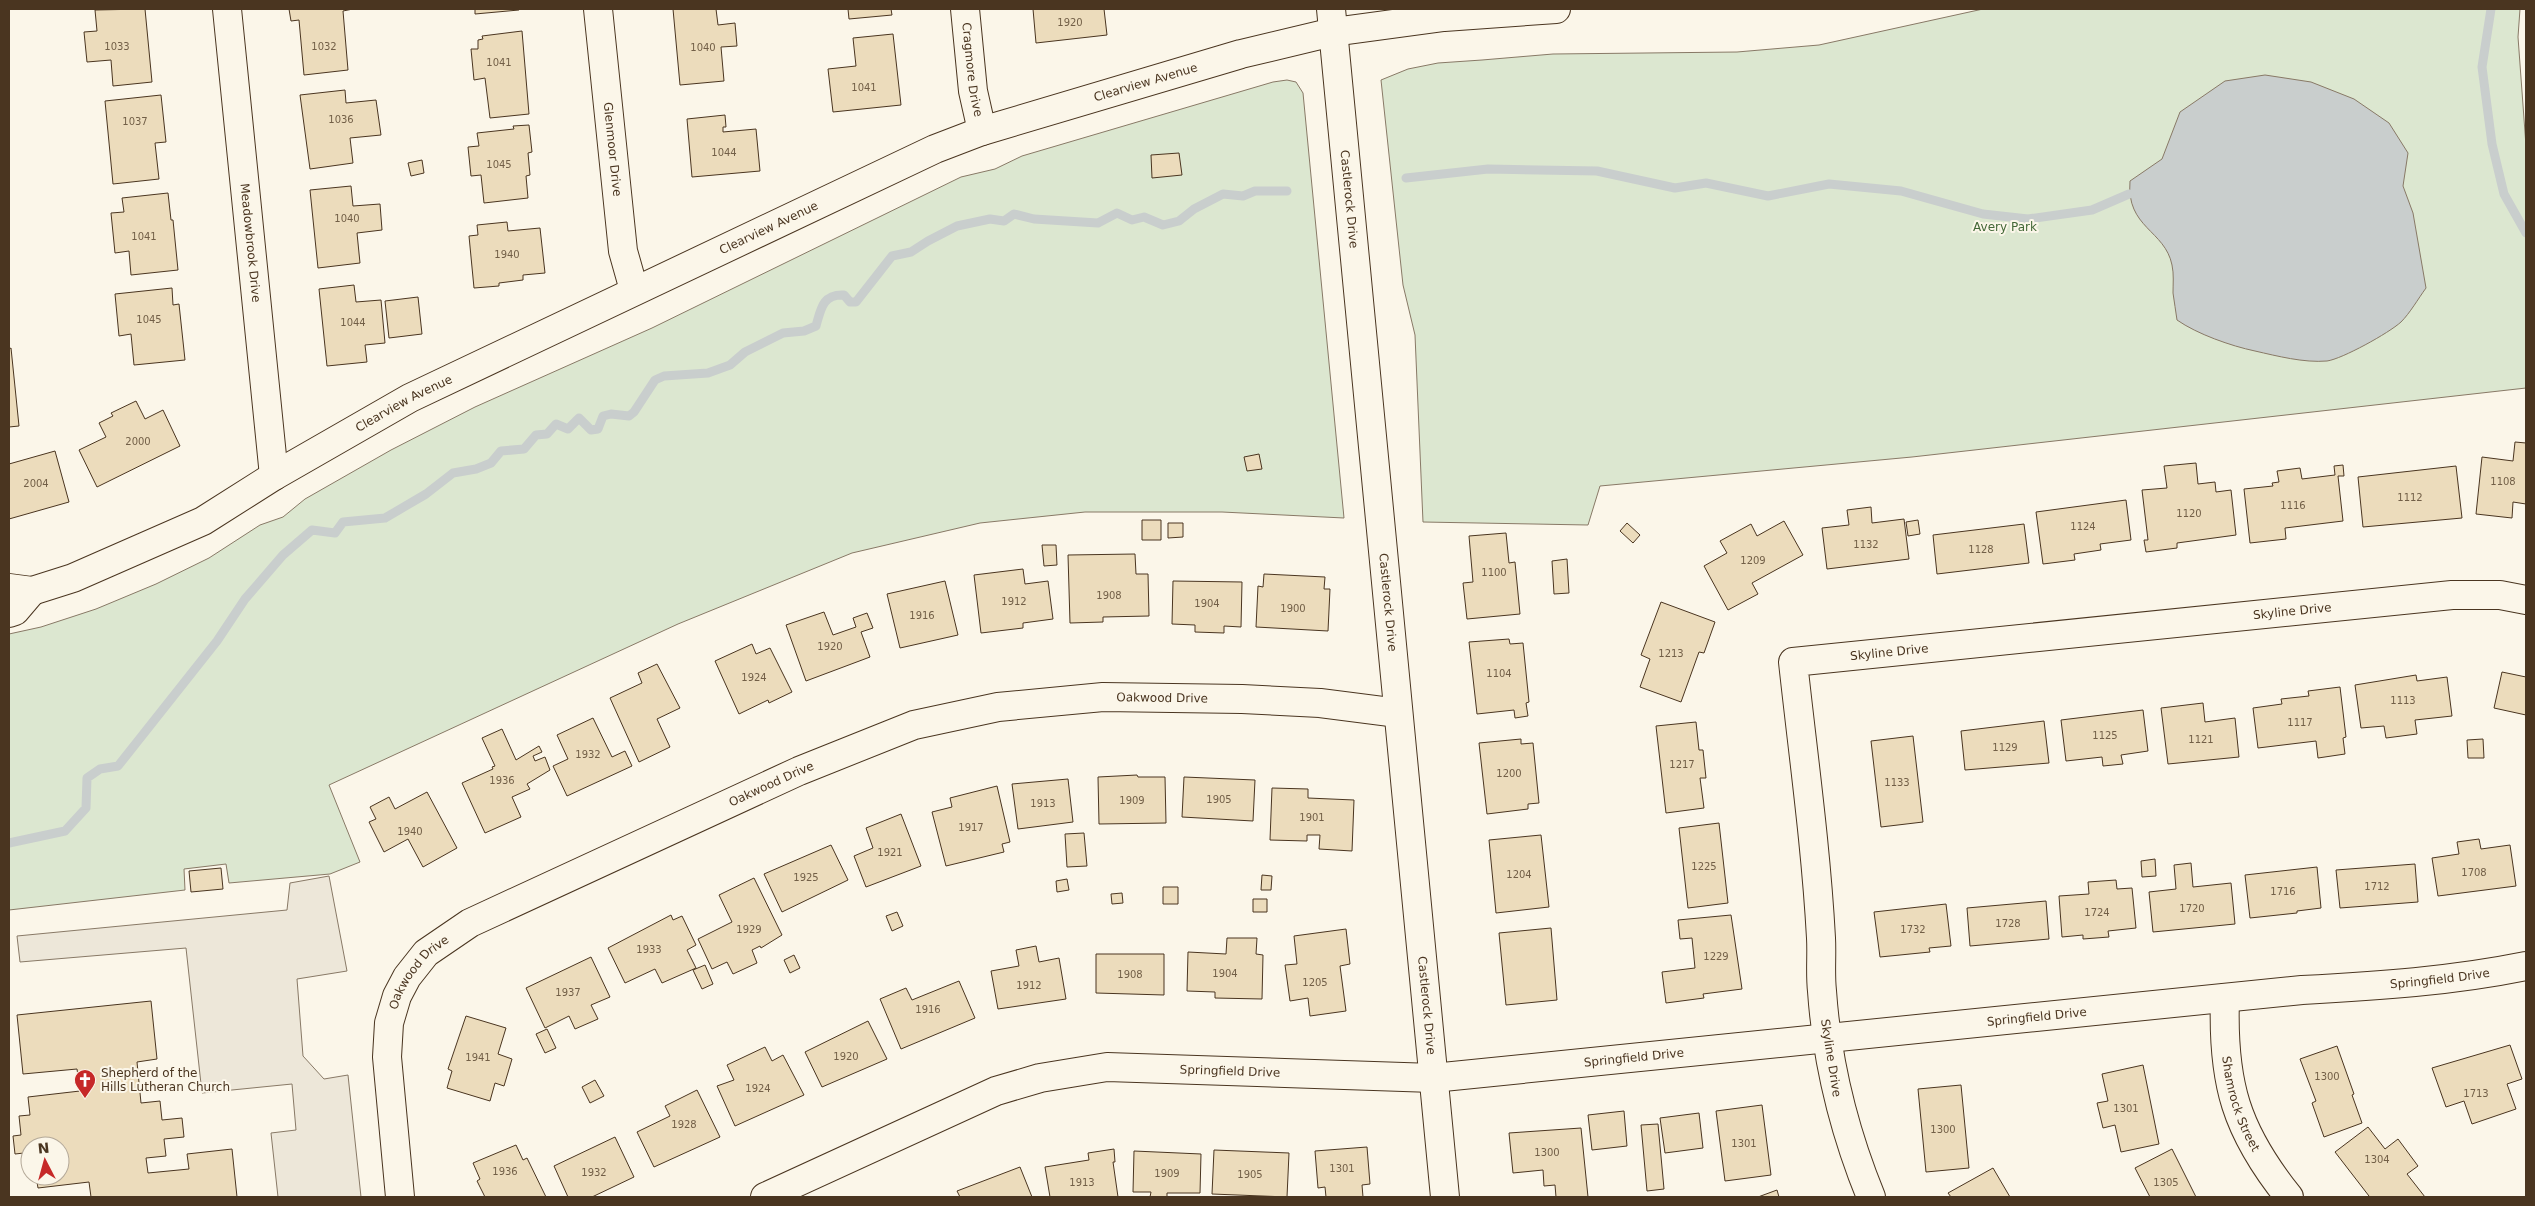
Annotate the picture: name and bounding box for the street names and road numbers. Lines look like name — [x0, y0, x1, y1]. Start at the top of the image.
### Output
street label: Cragmore Drive — [959, 22, 986, 118]
street label: Clearview Avenue — [1092, 60, 1199, 104]
street label: Glenmoor Drive — [601, 101, 624, 197]
street label: Castlerock Drive — [1338, 149, 1361, 249]
street label: Meadowbrook Drive — [238, 183, 263, 303]
street label: Clearview Avenue — [717, 199, 820, 257]
street label: Clearview Avenue — [353, 372, 454, 435]
street label: Castlerock Drive — [1376, 552, 1400, 652]
street label: Skyline Drive — [2252, 600, 2332, 622]
street label: Skyline Drive — [1849, 641, 1929, 663]
street label: Oakwood Drive — [1116, 690, 1208, 706]
street label: Oakwood Drive — [727, 759, 816, 809]
street label: Oakwood Drive — [386, 933, 451, 1011]
street label: Castlerock Drive — [1415, 956, 1438, 1055]
street label: Springfield Drive — [2389, 966, 2491, 991]
street label: Springfield Drive — [1986, 1005, 2088, 1029]
street label: Skyline Drive — [1818, 1018, 1844, 1098]
street label: Springfield Drive — [1583, 1046, 1685, 1070]
street label: Shamrock Street — [2219, 1055, 2263, 1154]
street label: Springfield Drive — [1180, 1062, 1280, 1080]

